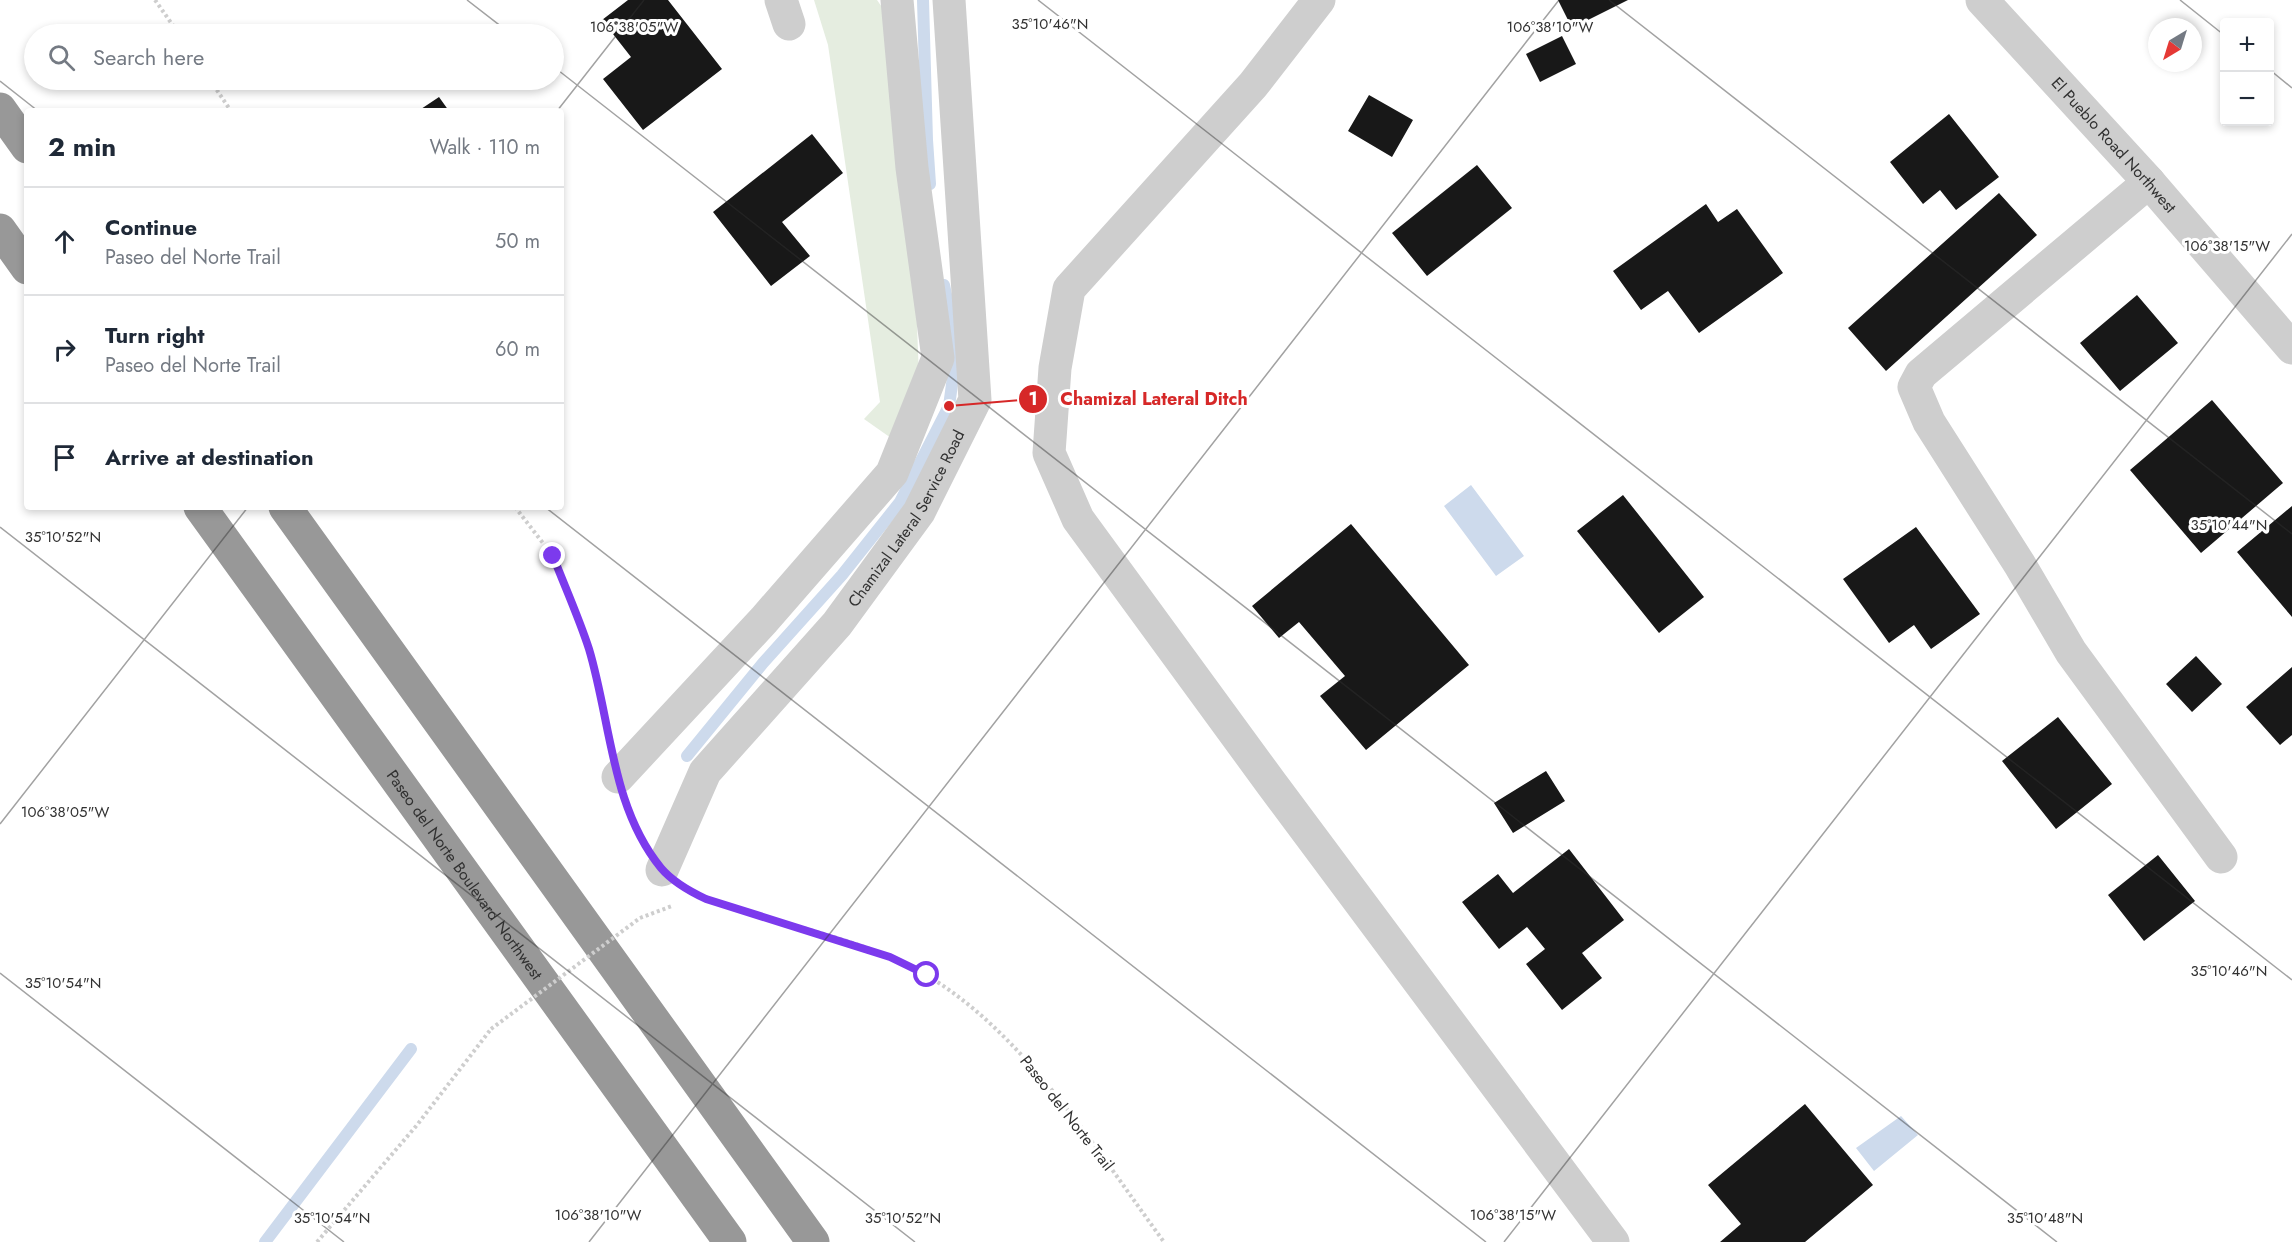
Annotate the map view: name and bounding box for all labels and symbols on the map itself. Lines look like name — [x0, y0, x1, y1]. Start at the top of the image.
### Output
text: 35°10'46"N — [1012, 13, 1088, 35]
text: 106°38'05"W — [590, 16, 678, 38]
text: 106°38'10"W — [1507, 16, 1594, 38]
north arrow — [2148, 18, 2202, 72]
street label: El Pueblo Road Northwest — [2046, 72, 2182, 218]
text: 106°38'15"W — [2184, 235, 2270, 257]
callout: Chamizal Lateral Ditch — [1018, 381, 1260, 417]
text: 1 — [1028, 386, 1038, 412]
text: Chamizal Lateral Ditch — [1060, 386, 1248, 412]
street label: Chamizal Lateral Service Road — [842, 426, 970, 611]
text: 35°10'44"N — [2191, 514, 2267, 536]
text: 35°10'52"N — [25, 526, 101, 548]
route end — [539, 542, 565, 568]
street label: Paseo del Norte Boulevard Northwest — [381, 765, 549, 984]
text: 106°38'05"W — [21, 801, 109, 823]
text: 35°10'46"N — [2191, 960, 2267, 982]
route start — [913, 961, 939, 987]
text: 35°10'54"N — [25, 972, 101, 994]
street label: Paseo del Norte Trail — [1015, 1050, 1119, 1176]
text: 106°38'10"W — [555, 1204, 642, 1226]
text: 106°38'15"W — [1470, 1204, 1556, 1226]
text: 35°10'54"N — [294, 1207, 370, 1229]
text: 35°10'52"N — [865, 1207, 941, 1229]
text: 35°10'48"N — [2007, 1207, 2083, 1229]

